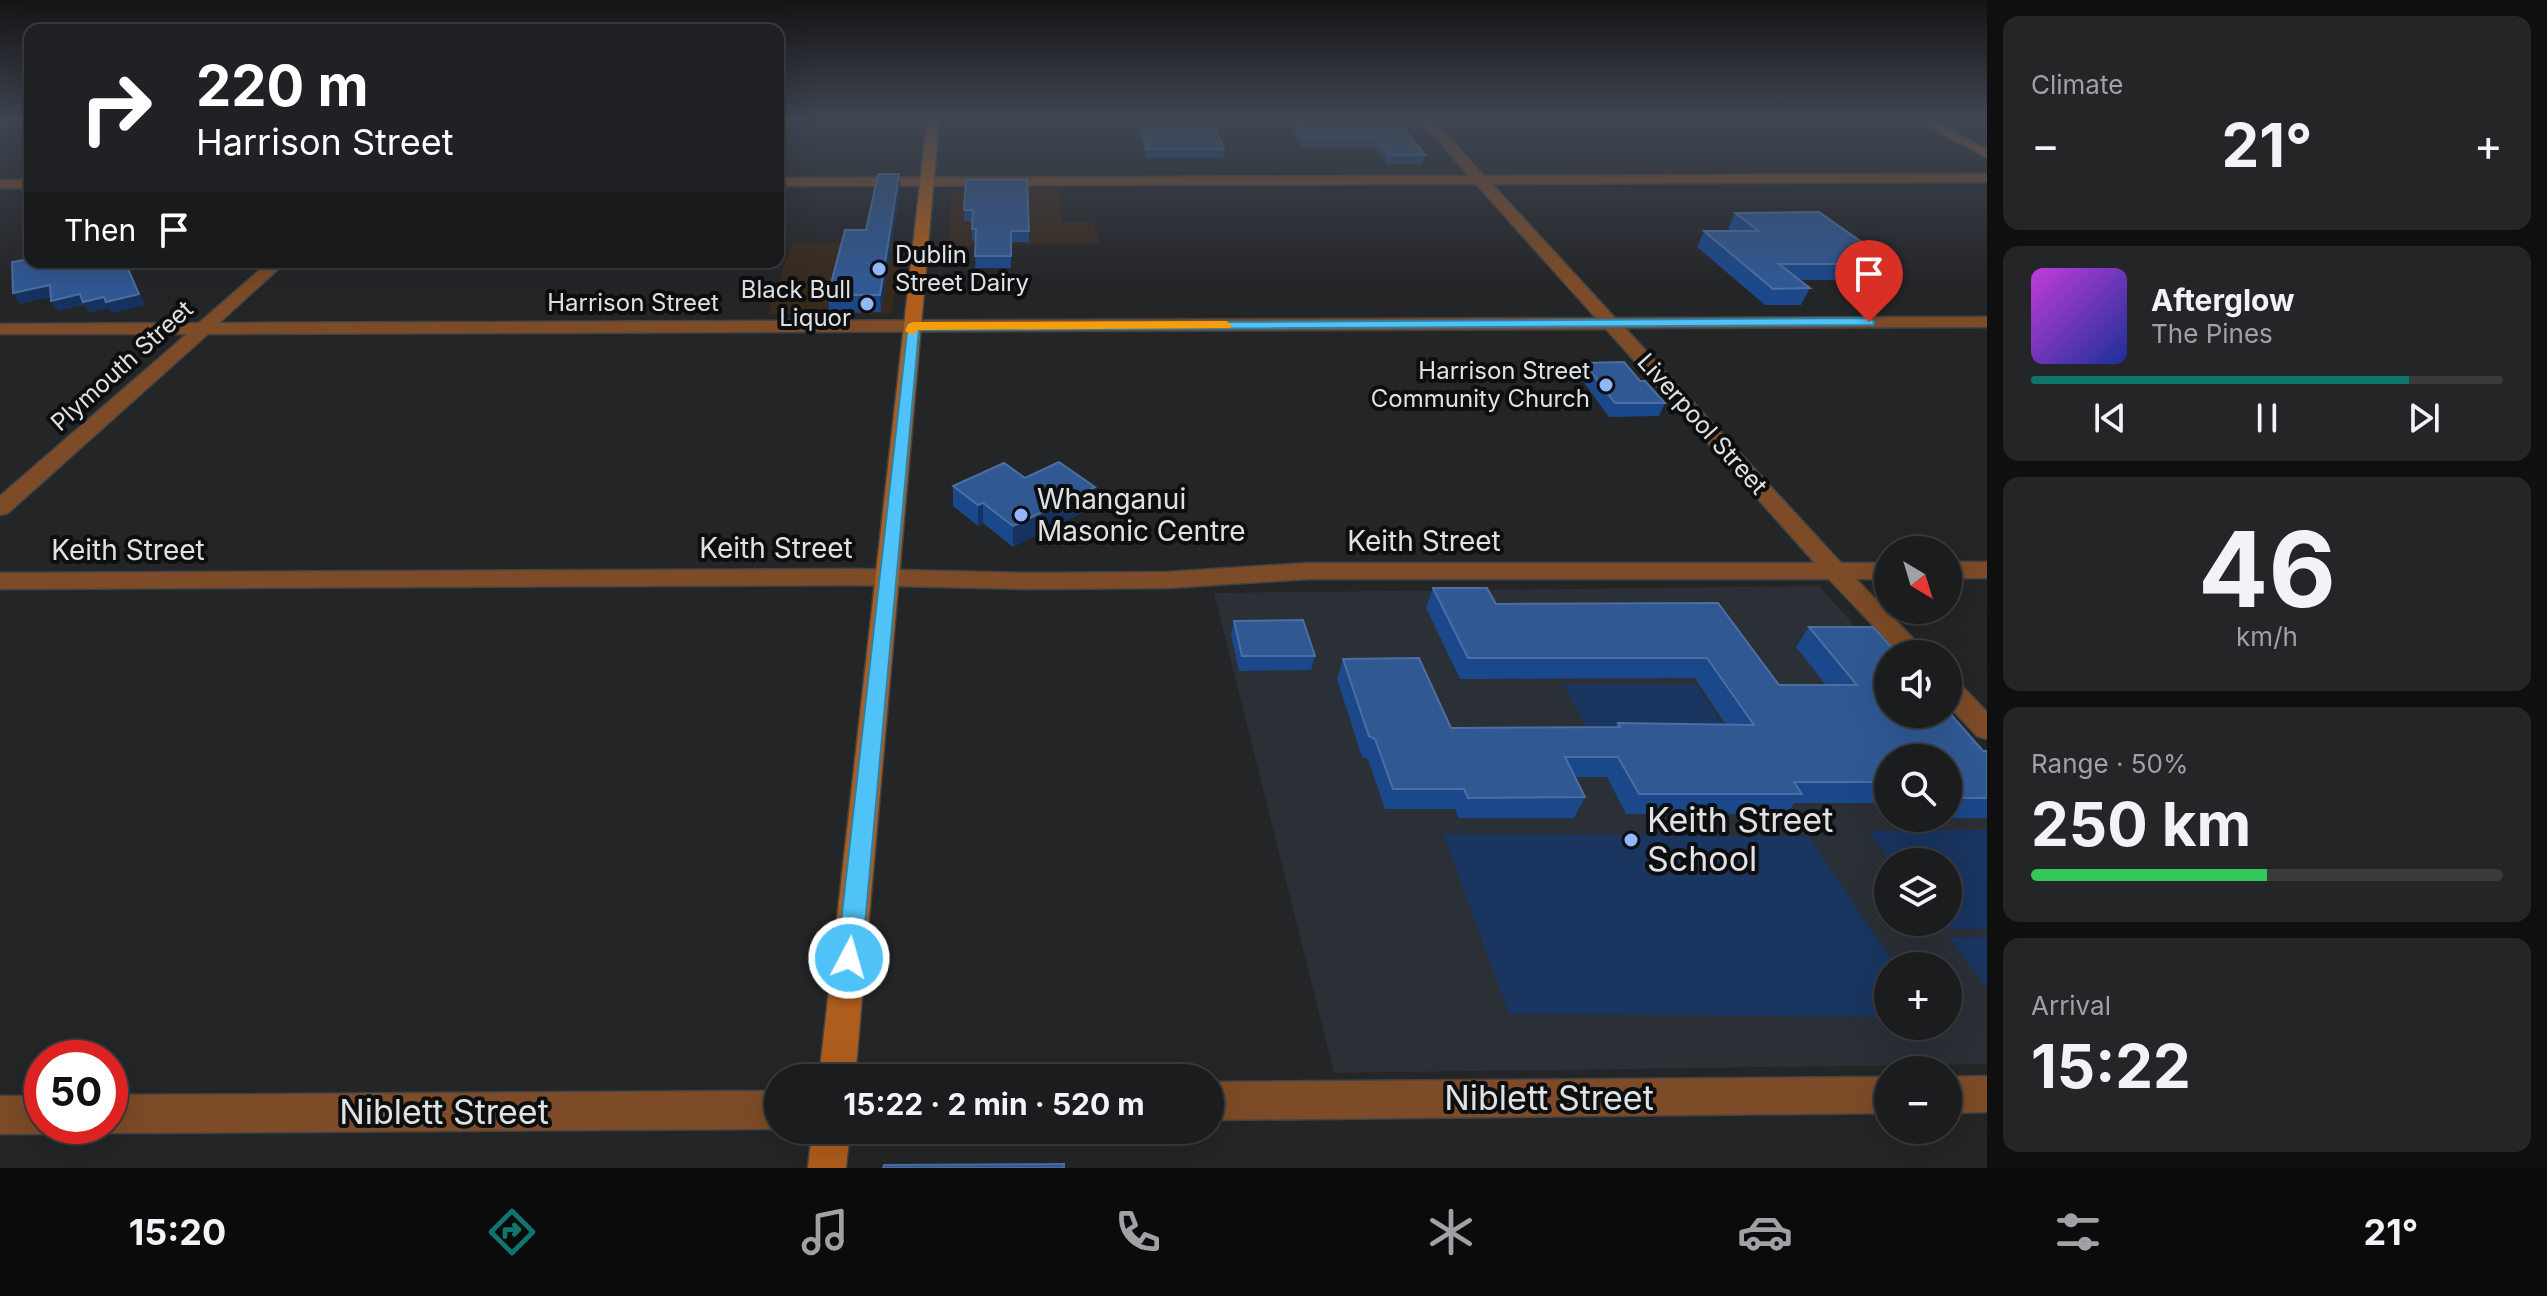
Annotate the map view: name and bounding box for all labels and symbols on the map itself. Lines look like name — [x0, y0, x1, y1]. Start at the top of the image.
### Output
place label: Dublin Street Dairy — [895, 240, 1029, 297]
pin — [1835, 240, 1903, 322]
marker: Dublin Street Dairy — [870, 260, 888, 278]
place label: Black Bull Liquor — [741, 275, 851, 332]
street label: Harrison Street — [547, 288, 719, 317]
street label: Plymouth Street — [45, 294, 199, 437]
marker: Black Bull Liquor — [858, 295, 876, 313]
street label: Liverpool Street — [1632, 347, 1773, 500]
place label: Harrison Street Community Church — [1371, 356, 1590, 413]
marker: Harrison Street Community Church — [1597, 376, 1615, 394]
place label: Whanganui Masonic Centre — [1037, 482, 1246, 548]
marker: Whanganui Masonic Centre — [1012, 506, 1030, 524]
street label: Keith Street — [1347, 524, 1501, 558]
street label: Keith Street — [699, 531, 853, 565]
street label: Keith Street — [51, 533, 205, 567]
north arrow — [1874, 536, 1962, 624]
place label: Keith Street School — [1647, 799, 1833, 879]
marker: Keith Street School — [1622, 831, 1640, 849]
position arrow — [807, 916, 891, 1000]
speed limit sign: 50 — [24, 1040, 128, 1144]
street label: Niblett Street — [1444, 1077, 1654, 1118]
street label: Niblett Street — [339, 1091, 549, 1132]

